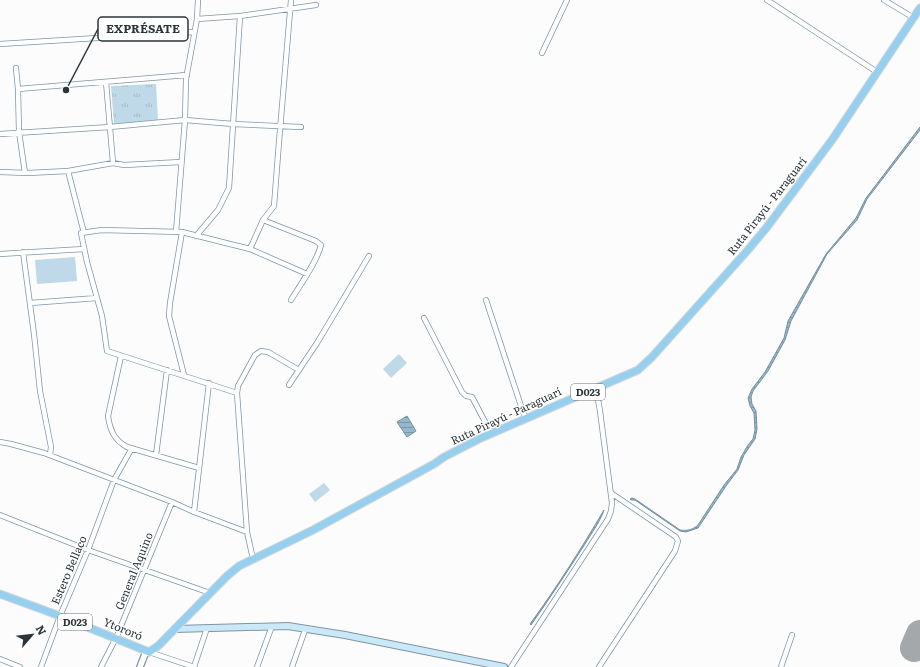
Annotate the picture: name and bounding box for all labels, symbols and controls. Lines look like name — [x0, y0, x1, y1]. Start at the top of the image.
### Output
callout: EXPRÉSATE — [98, 17, 188, 41]
text: EXPRÉSATE — [106, 19, 180, 37]
street label: Ruta Pirayú - Paraguarí — [723, 153, 810, 258]
street label: Ruta Pirayú - Paraguarí — [448, 382, 564, 448]
road number: D023 — [571, 384, 605, 400]
street label: General Aquino — [110, 529, 156, 612]
street label: Estero Bellaco — [46, 533, 90, 607]
street label: Ytororó — [101, 613, 145, 643]
road number: D023 — [58, 614, 92, 630]
north arrow — [12, 615, 52, 655]
text: N — [32, 622, 51, 638]

